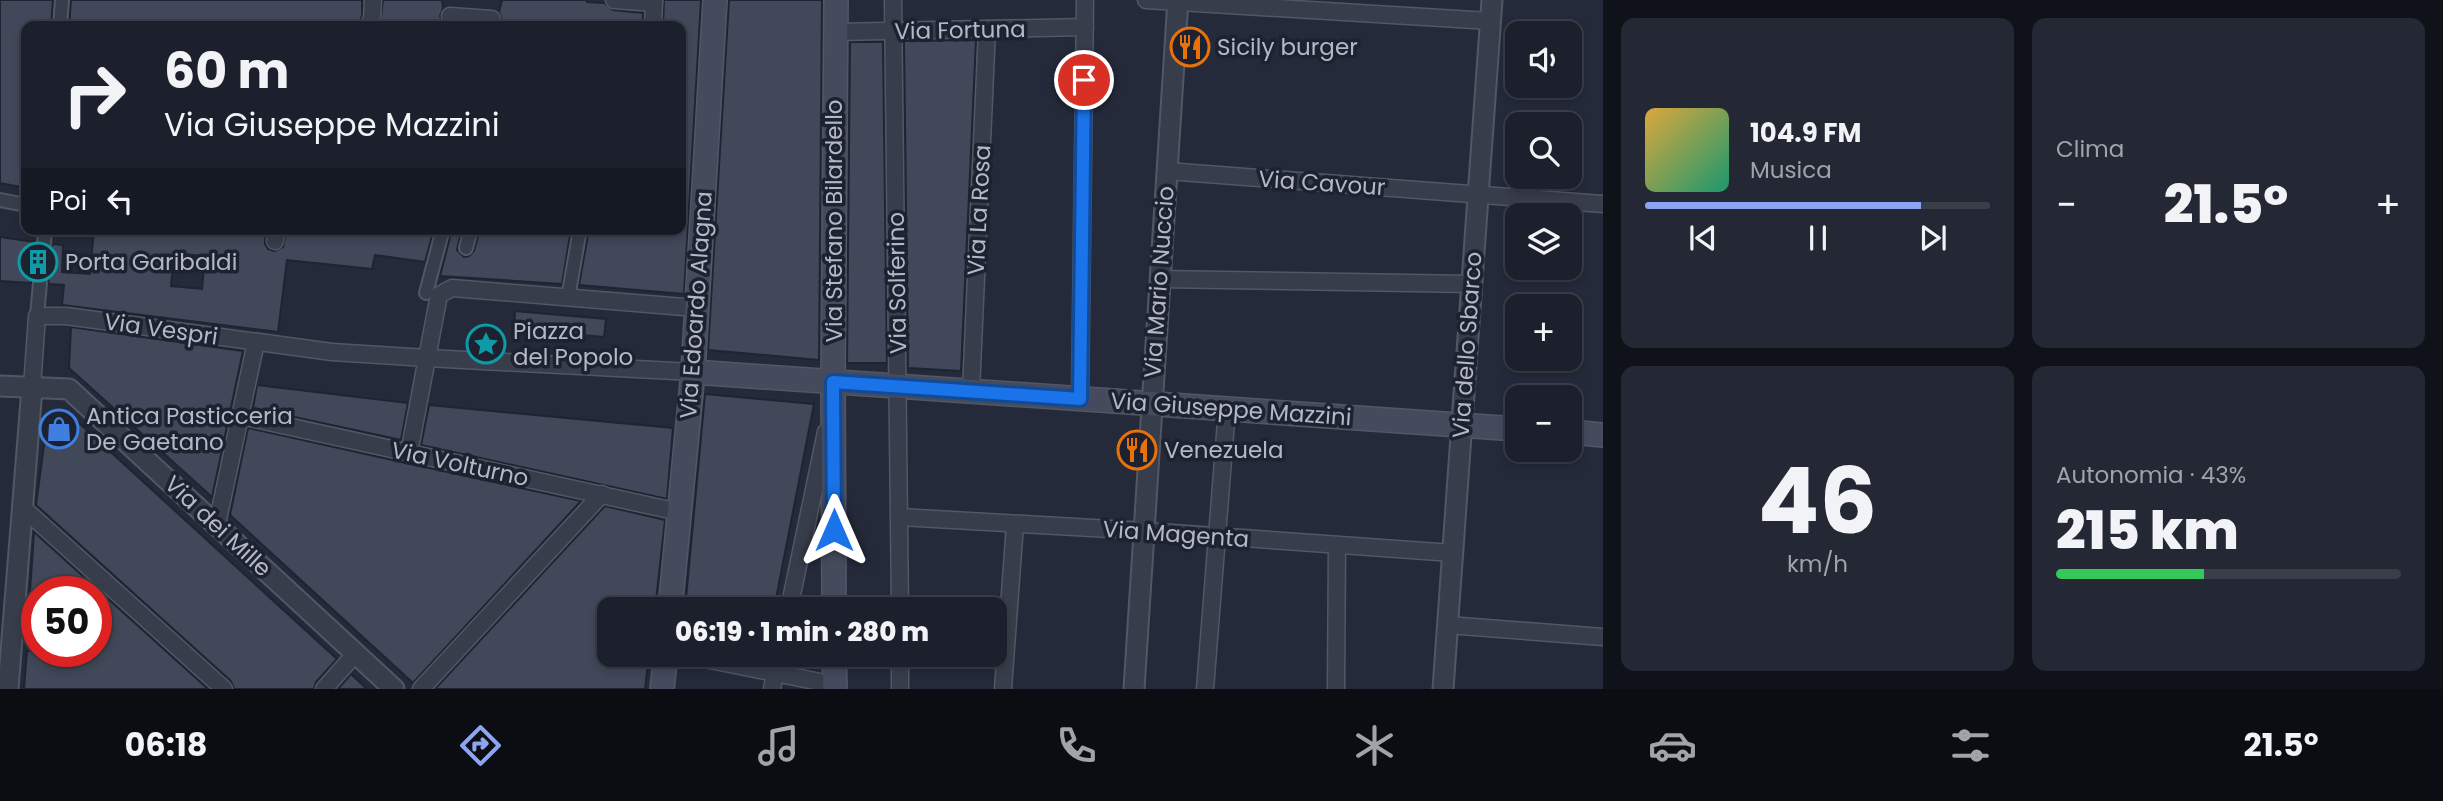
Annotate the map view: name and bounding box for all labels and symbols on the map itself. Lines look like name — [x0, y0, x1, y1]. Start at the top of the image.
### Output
street label: Via Fortuna — [894, 13, 1026, 47]
restaurant icon: Sicily burger — [1169, 26, 1211, 68]
place label: Sicily burger — [1217, 31, 1358, 63]
pin — [1054, 50, 1114, 110]
street label: Via Stefano Bilardello — [818, 99, 850, 343]
street label: Via La Rosa — [960, 144, 998, 276]
street label: Via Cavour — [1257, 163, 1387, 203]
street label: Via Mario Nuccio — [1136, 185, 1182, 379]
street label: Via Edoardo Alagna — [672, 190, 720, 420]
street label: Via Solferino — [880, 212, 914, 354]
building icon: Porta Garibaldi — [17, 241, 59, 283]
place label: Porta Garibaldi — [65, 246, 237, 278]
street label: Via dello Sbarco — [1445, 251, 1489, 439]
street label: Via Vespri — [102, 305, 220, 353]
place label: Piazza del Popolo — [513, 315, 633, 373]
place icon: Piazza del Popolo — [465, 323, 507, 365]
street label: Via Giuseppe Mazzini — [1110, 385, 1352, 433]
place label: Antica Pasticceria De Gaetano — [86, 400, 293, 458]
shop icon: Antica Pasticceria De Gaetano — [38, 408, 80, 450]
restaurant icon: Venezuela — [1116, 429, 1158, 471]
street label: Via Volturno — [388, 434, 532, 494]
place label: Venezuela — [1164, 434, 1283, 466]
street label: Via dei Mille — [158, 468, 278, 584]
position arrow — [797, 493, 871, 567]
street label: Via Magenta — [1102, 513, 1250, 555]
speed limit sign: 50 — [21, 576, 112, 667]

